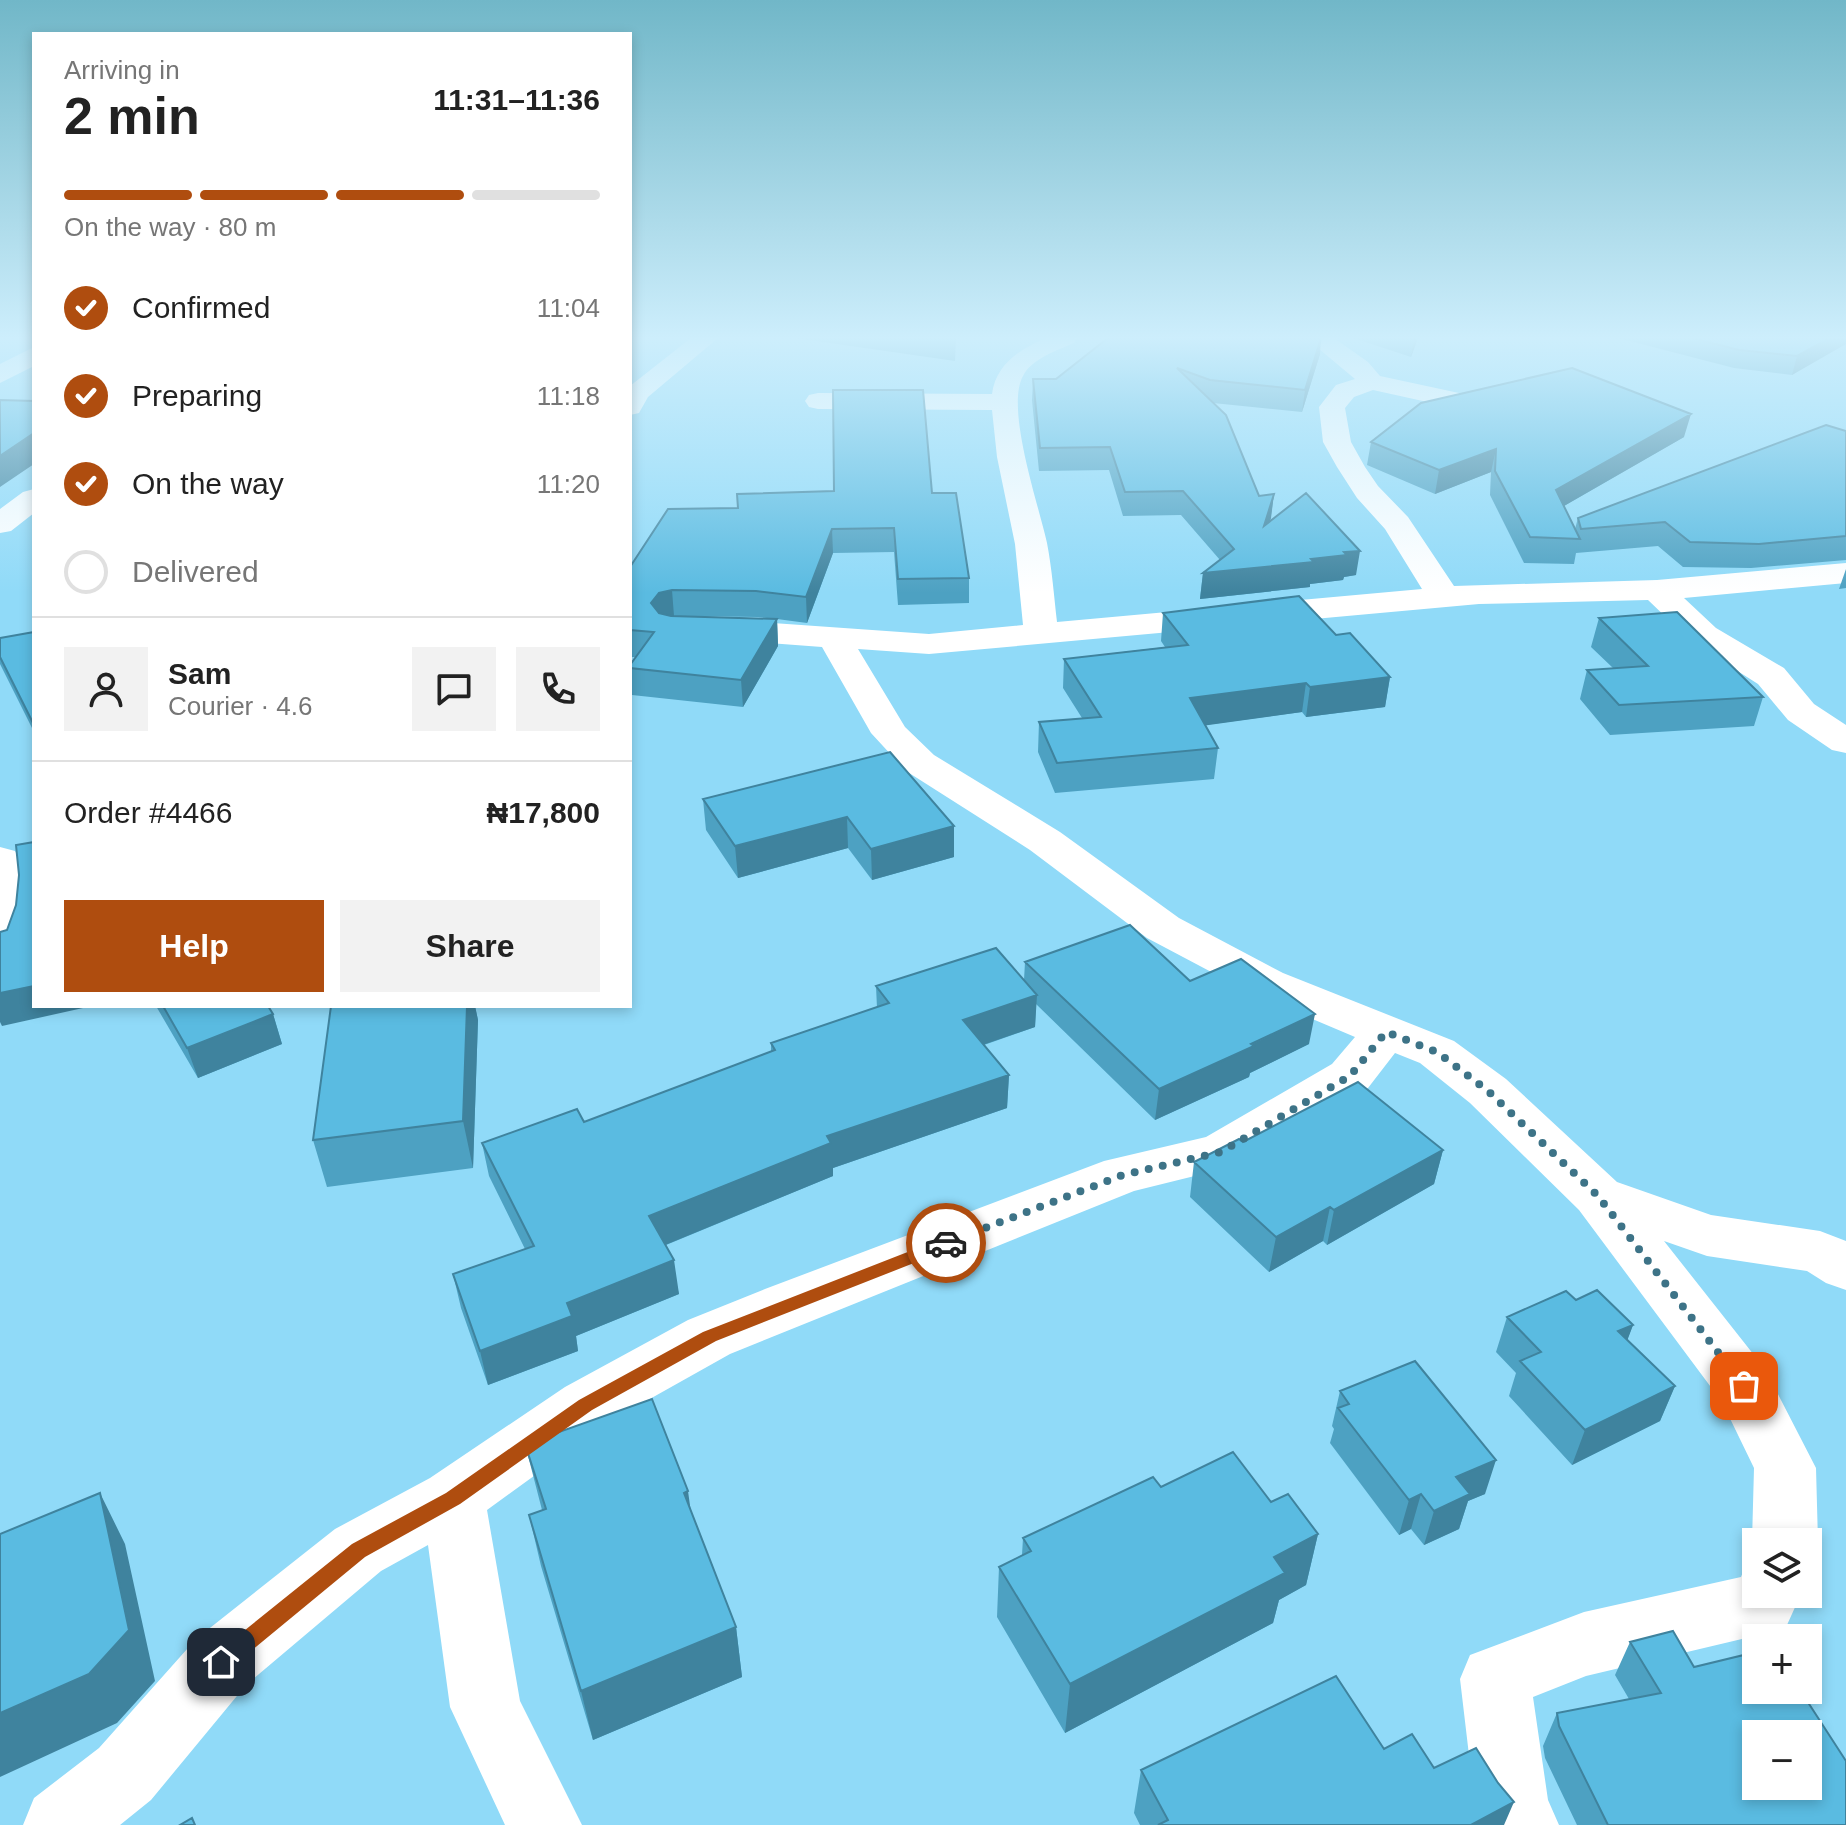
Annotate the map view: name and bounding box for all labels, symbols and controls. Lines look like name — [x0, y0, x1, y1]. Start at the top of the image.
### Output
text: Arriving in — [64, 55, 180, 85]
text: 11:31–11:36 — [433, 83, 600, 116]
text: 2 min — [64, 87, 200, 145]
text: On the way · 80 m — [64, 212, 276, 242]
icon: check — [64, 286, 108, 330]
text: Confirmed — [132, 291, 270, 324]
text: 11:04 — [537, 293, 600, 323]
icon: check — [64, 374, 108, 418]
text: Preparing — [132, 379, 262, 412]
text: 11:18 — [537, 381, 600, 411]
icon: check — [64, 462, 108, 506]
text: On the way — [132, 467, 284, 500]
text: 11:20 — [537, 469, 600, 499]
text: Delivered — [132, 555, 259, 588]
button: person — [64, 647, 148, 731]
button: chat — [412, 647, 496, 731]
button: phone — [516, 647, 600, 731]
text: Sam — [168, 657, 231, 690]
text: Courier · 4.6 — [168, 691, 313, 721]
text: Order #4466 — [64, 796, 232, 829]
text: ₦17,800 — [487, 796, 600, 829]
button: Help — [64, 900, 324, 992]
button: Share — [340, 900, 600, 992]
courier — [906, 1203, 986, 1283]
icon: car — [924, 1221, 968, 1265]
pin — [1710, 1352, 1778, 1420]
icon: bag — [1722, 1364, 1766, 1408]
map controls — [1742, 1528, 1822, 1800]
button: layers — [1742, 1528, 1822, 1608]
button: + — [1742, 1624, 1822, 1704]
pin — [187, 1628, 255, 1696]
icon: home — [199, 1640, 243, 1684]
button: − — [1742, 1720, 1822, 1800]

